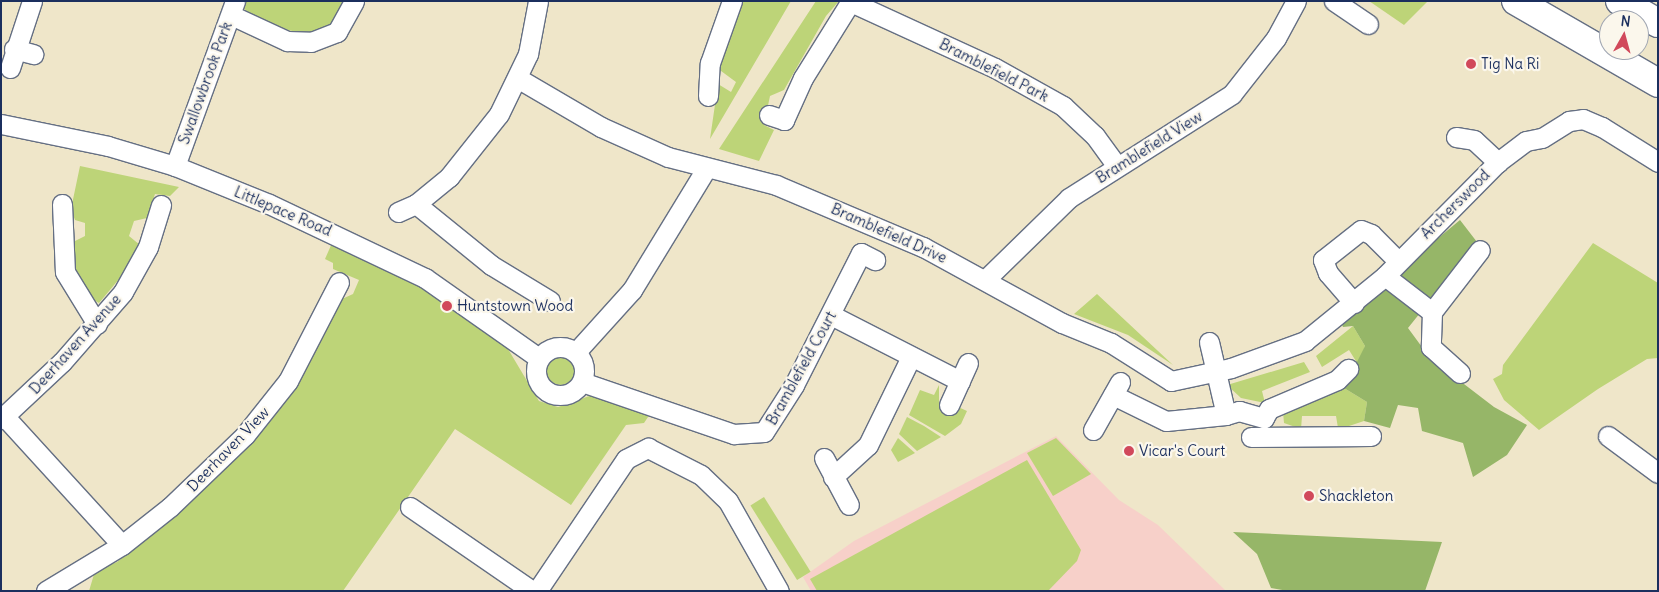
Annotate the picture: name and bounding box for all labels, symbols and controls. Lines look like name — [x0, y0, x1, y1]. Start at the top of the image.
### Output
north arrow — [1599, 10, 1649, 60]
text: N — [1620, 12, 1632, 31]
street label: Swallowbrook Park — [175, 19, 235, 147]
street label: Bramblefield Park — [936, 35, 1052, 105]
place label: Tig Na Ri — [1481, 55, 1539, 73]
marker: Tig Na Ri — [1465, 58, 1477, 70]
street label: Bramblefield View — [1093, 107, 1205, 187]
street label: Archerswood — [1417, 166, 1493, 242]
street label: Littlepace Road — [231, 182, 335, 240]
street label: Bramblefield Drive — [828, 199, 950, 267]
street label: Deerhaven Avenue — [25, 290, 125, 398]
place label: Huntstown Wood — [457, 297, 573, 315]
marker: Huntstown Wood — [441, 300, 453, 312]
street label: Bramblefield Court — [762, 308, 840, 428]
street label: Deerhaven View — [183, 403, 273, 495]
place label: Vicar's Court — [1139, 442, 1225, 460]
marker: Vicar's Court — [1123, 445, 1135, 457]
place label: Shackleton — [1319, 487, 1393, 505]
marker: Shackleton — [1303, 490, 1315, 502]

